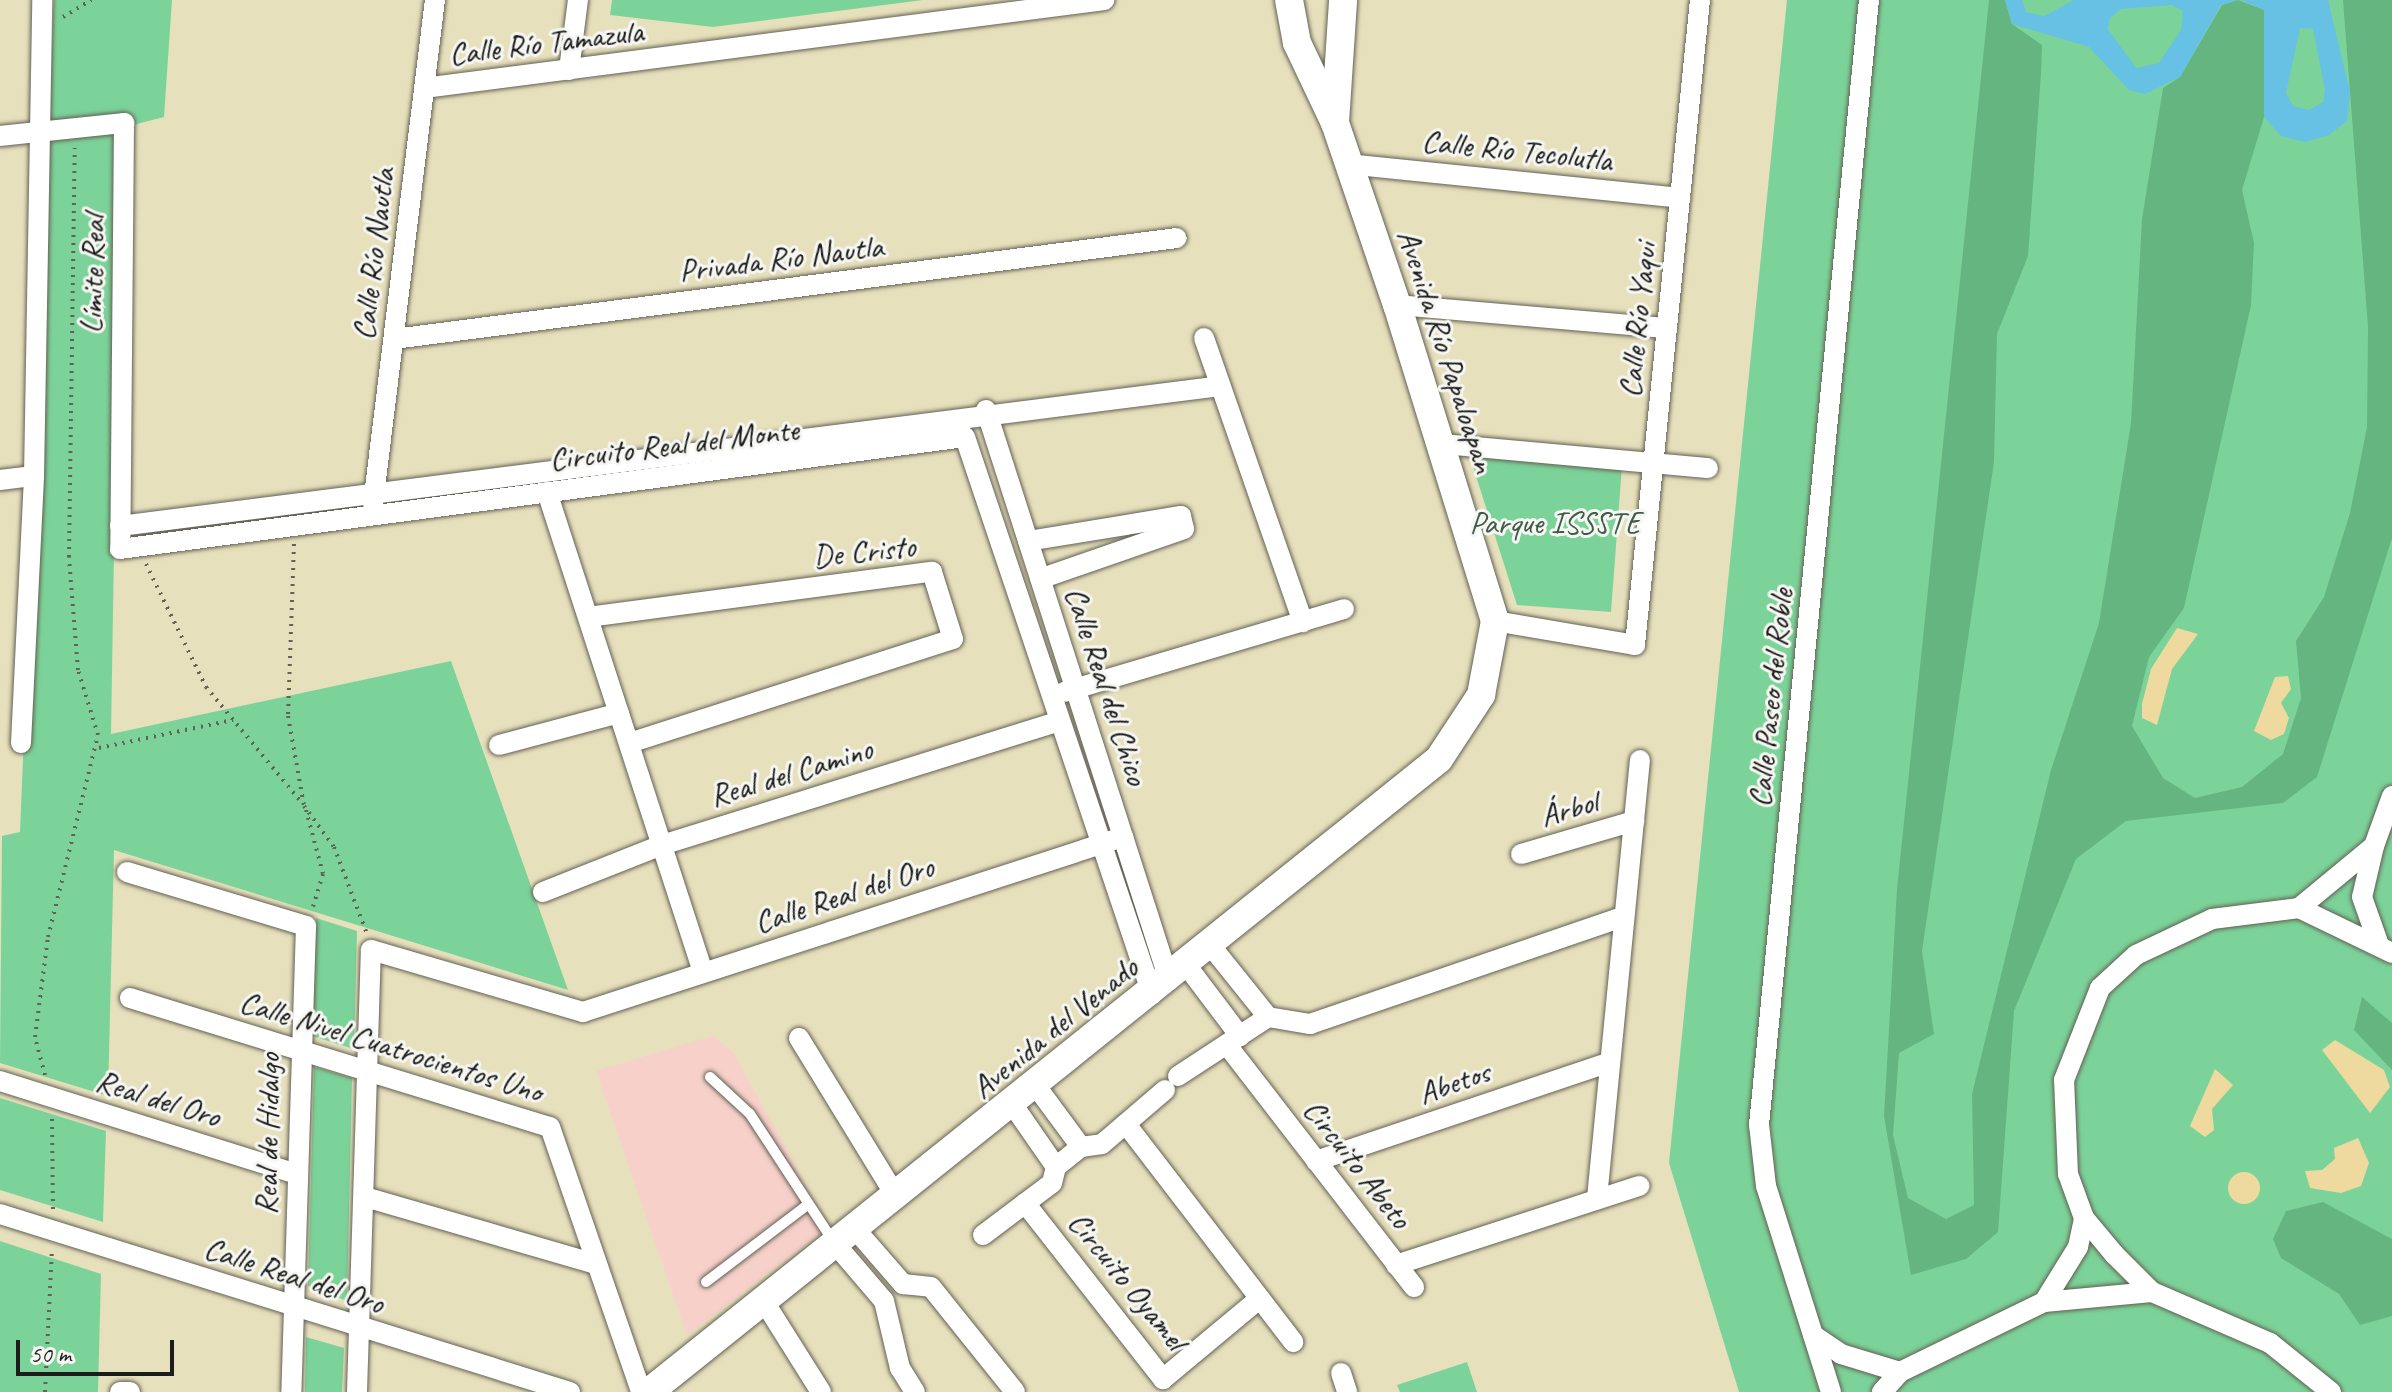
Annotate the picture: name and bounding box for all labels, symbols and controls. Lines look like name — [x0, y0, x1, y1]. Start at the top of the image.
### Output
street label: Calle Río Tamazula — [445, 12, 647, 74]
street label: Calle Río Tecolutla — [1419, 122, 1615, 180]
street label: Calle Río Nautla — [344, 165, 404, 343]
street label: Límite Real — [73, 215, 113, 333]
street label: Avenida Río Papaloapan — [1388, 224, 1504, 478]
street label: Privada Río Nautla — [677, 227, 885, 291]
street label: Calle Río Yaqui — [1611, 239, 1665, 401]
street label: Circuito Real del Monte — [547, 411, 801, 479]
park label: Parque ISSSTE — [1470, 504, 1640, 542]
street label: De Cristo — [811, 528, 917, 576]
street label: Calle Real del Chico — [1056, 582, 1156, 790]
street label: Calle Paseo del Roble — [1740, 587, 1802, 809]
street label: Real del Camino — [705, 730, 877, 816]
street label: Árbol — [1536, 783, 1602, 835]
street label: Calle Real del Oro — [750, 848, 938, 942]
street label: Avenida del Venado — [964, 949, 1146, 1107]
street label: Calle Nivel Cuatrocientos Uno — [235, 983, 547, 1111]
street label: Real de Hidalgo — [247, 1053, 289, 1215]
street label: Abetos — [1413, 1053, 1495, 1113]
street label: Real del Oro — [91, 1062, 225, 1136]
street label: Circuito Abeto — [1295, 1092, 1419, 1236]
street label: Circuito Oyamel — [1059, 1204, 1195, 1358]
street label: Calle Real del Oro — [200, 1229, 388, 1323]
scale bar — [20, 1324, 178, 1374]
text: 50 m — [30, 1339, 71, 1369]

